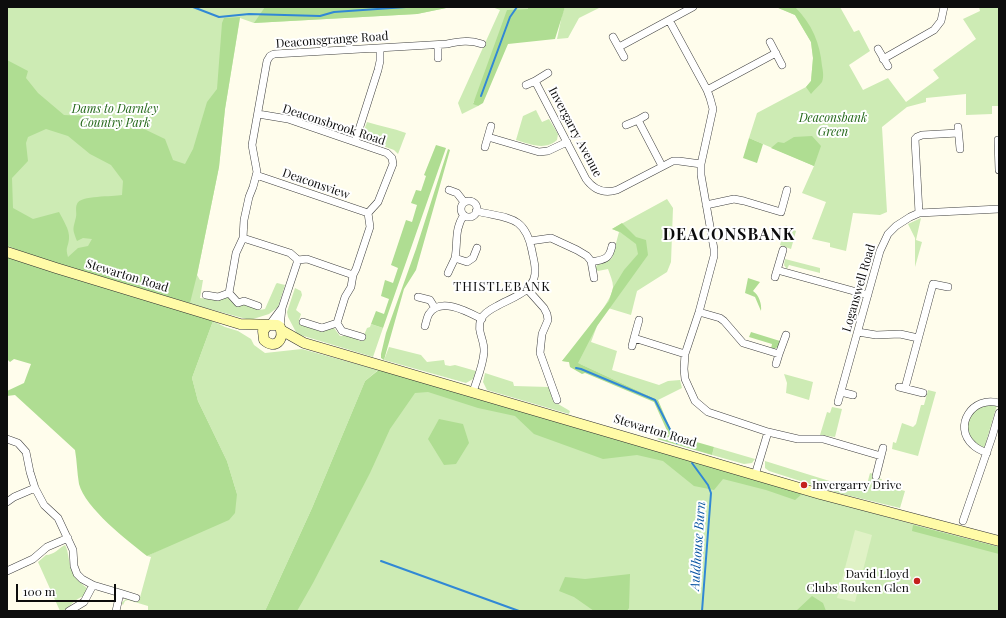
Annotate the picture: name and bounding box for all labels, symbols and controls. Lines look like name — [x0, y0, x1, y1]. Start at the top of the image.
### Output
street label: Deaconsgrange Road — [275, 29, 389, 51]
street label: Invergarry Avenue — [545, 85, 605, 179]
park label: Dams to Darnley Country Park — [72, 102, 158, 130]
street label: Deaconsbrook Road — [281, 102, 387, 148]
park label: Deaconsbank Green — [799, 111, 867, 139]
street label: Deaconsview — [280, 166, 352, 202]
district label: DEACONSBANK — [663, 225, 795, 245]
street label: Loganswell Road — [840, 242, 878, 334]
street label: Stewarton Road — [84, 257, 170, 295]
district label: THISTLEBANK — [453, 279, 551, 295]
street label: Stewarton Road — [612, 412, 698, 450]
place label: Invergarry Drive — [812, 478, 902, 492]
marker: Invergarry Drive — [799, 480, 809, 490]
water label: Auldhouse Burn — [687, 501, 709, 591]
place label: David Lloyd Clubs Rouken Glen — [806, 567, 909, 595]
scale bar — [18, 576, 118, 602]
marker: David Lloyd Clubs Rouken Glen — [912, 576, 922, 586]
text: 100 m — [23, 583, 55, 599]

